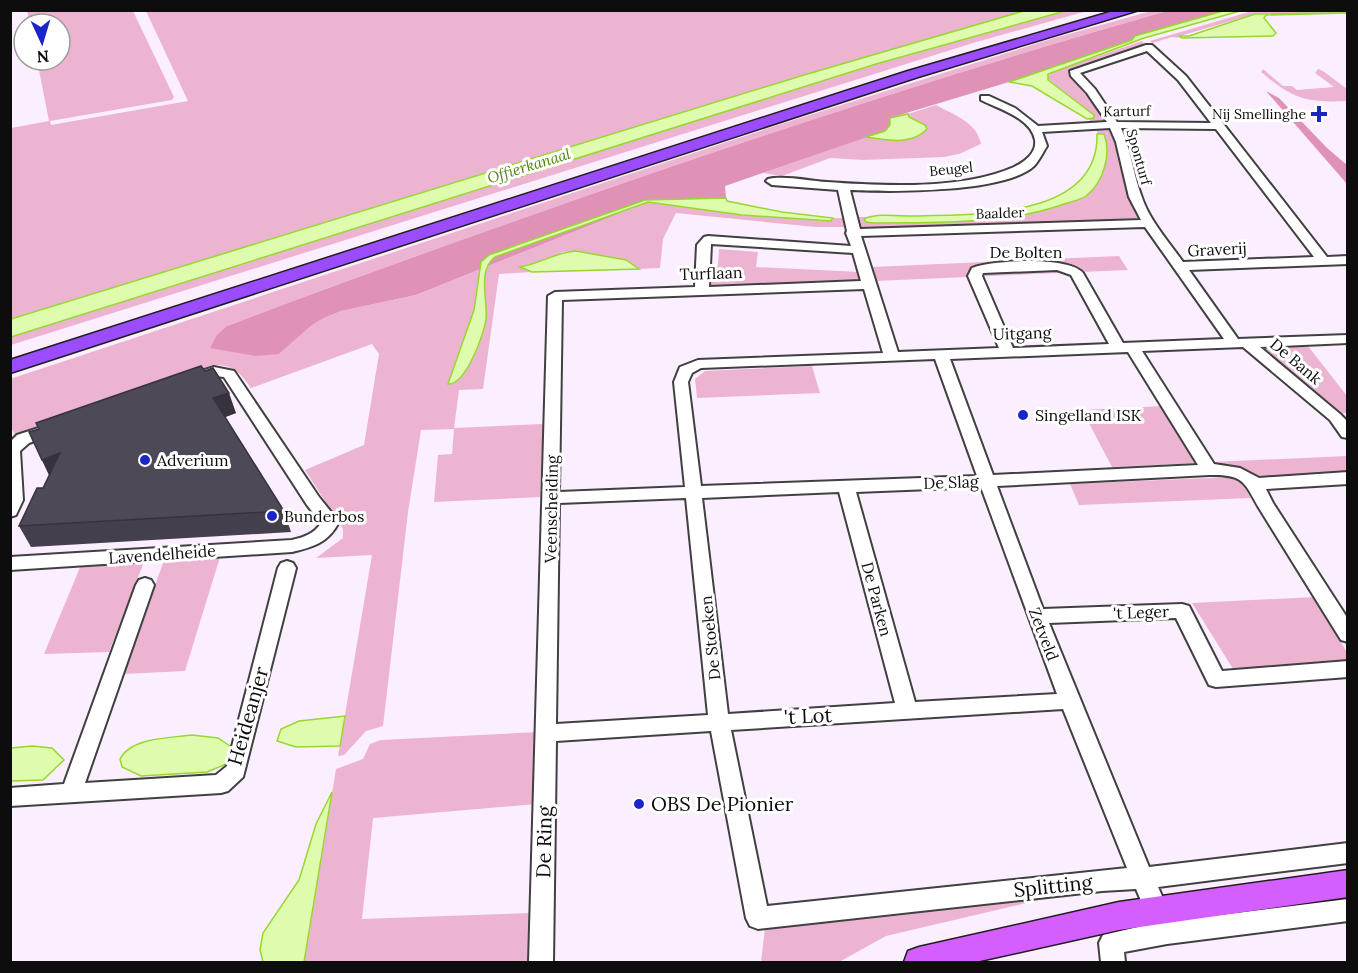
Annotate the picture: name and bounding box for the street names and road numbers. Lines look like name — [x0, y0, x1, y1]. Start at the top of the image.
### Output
street label: Karturf — [1103, 102, 1152, 120]
street label: Sponturf — [1122, 127, 1156, 188]
street label: Beugel — [928, 158, 974, 180]
street label: Baalder — [975, 203, 1025, 223]
street label: Graverij — [1187, 237, 1247, 261]
street label: De Bolten — [989, 242, 1063, 262]
street label: Turflaan — [679, 262, 743, 284]
street label: Uitgang — [992, 322, 1053, 344]
street label: De Bank — [1266, 334, 1326, 389]
street label: Veenscheiding — [540, 454, 562, 564]
street label: De Slag — [923, 471, 980, 493]
street label: Lavendelheide — [108, 540, 217, 568]
street label: De Parken — [857, 560, 897, 639]
street label: De Stoeken — [696, 594, 724, 681]
street label: 't Leger — [1113, 601, 1169, 623]
street label: Zetveld — [1025, 605, 1063, 664]
street label: Heideanjer — [222, 663, 274, 768]
street label: 't Lot — [783, 702, 833, 729]
street label: De Ring — [530, 805, 557, 878]
street label: Splitting — [1012, 869, 1094, 902]

